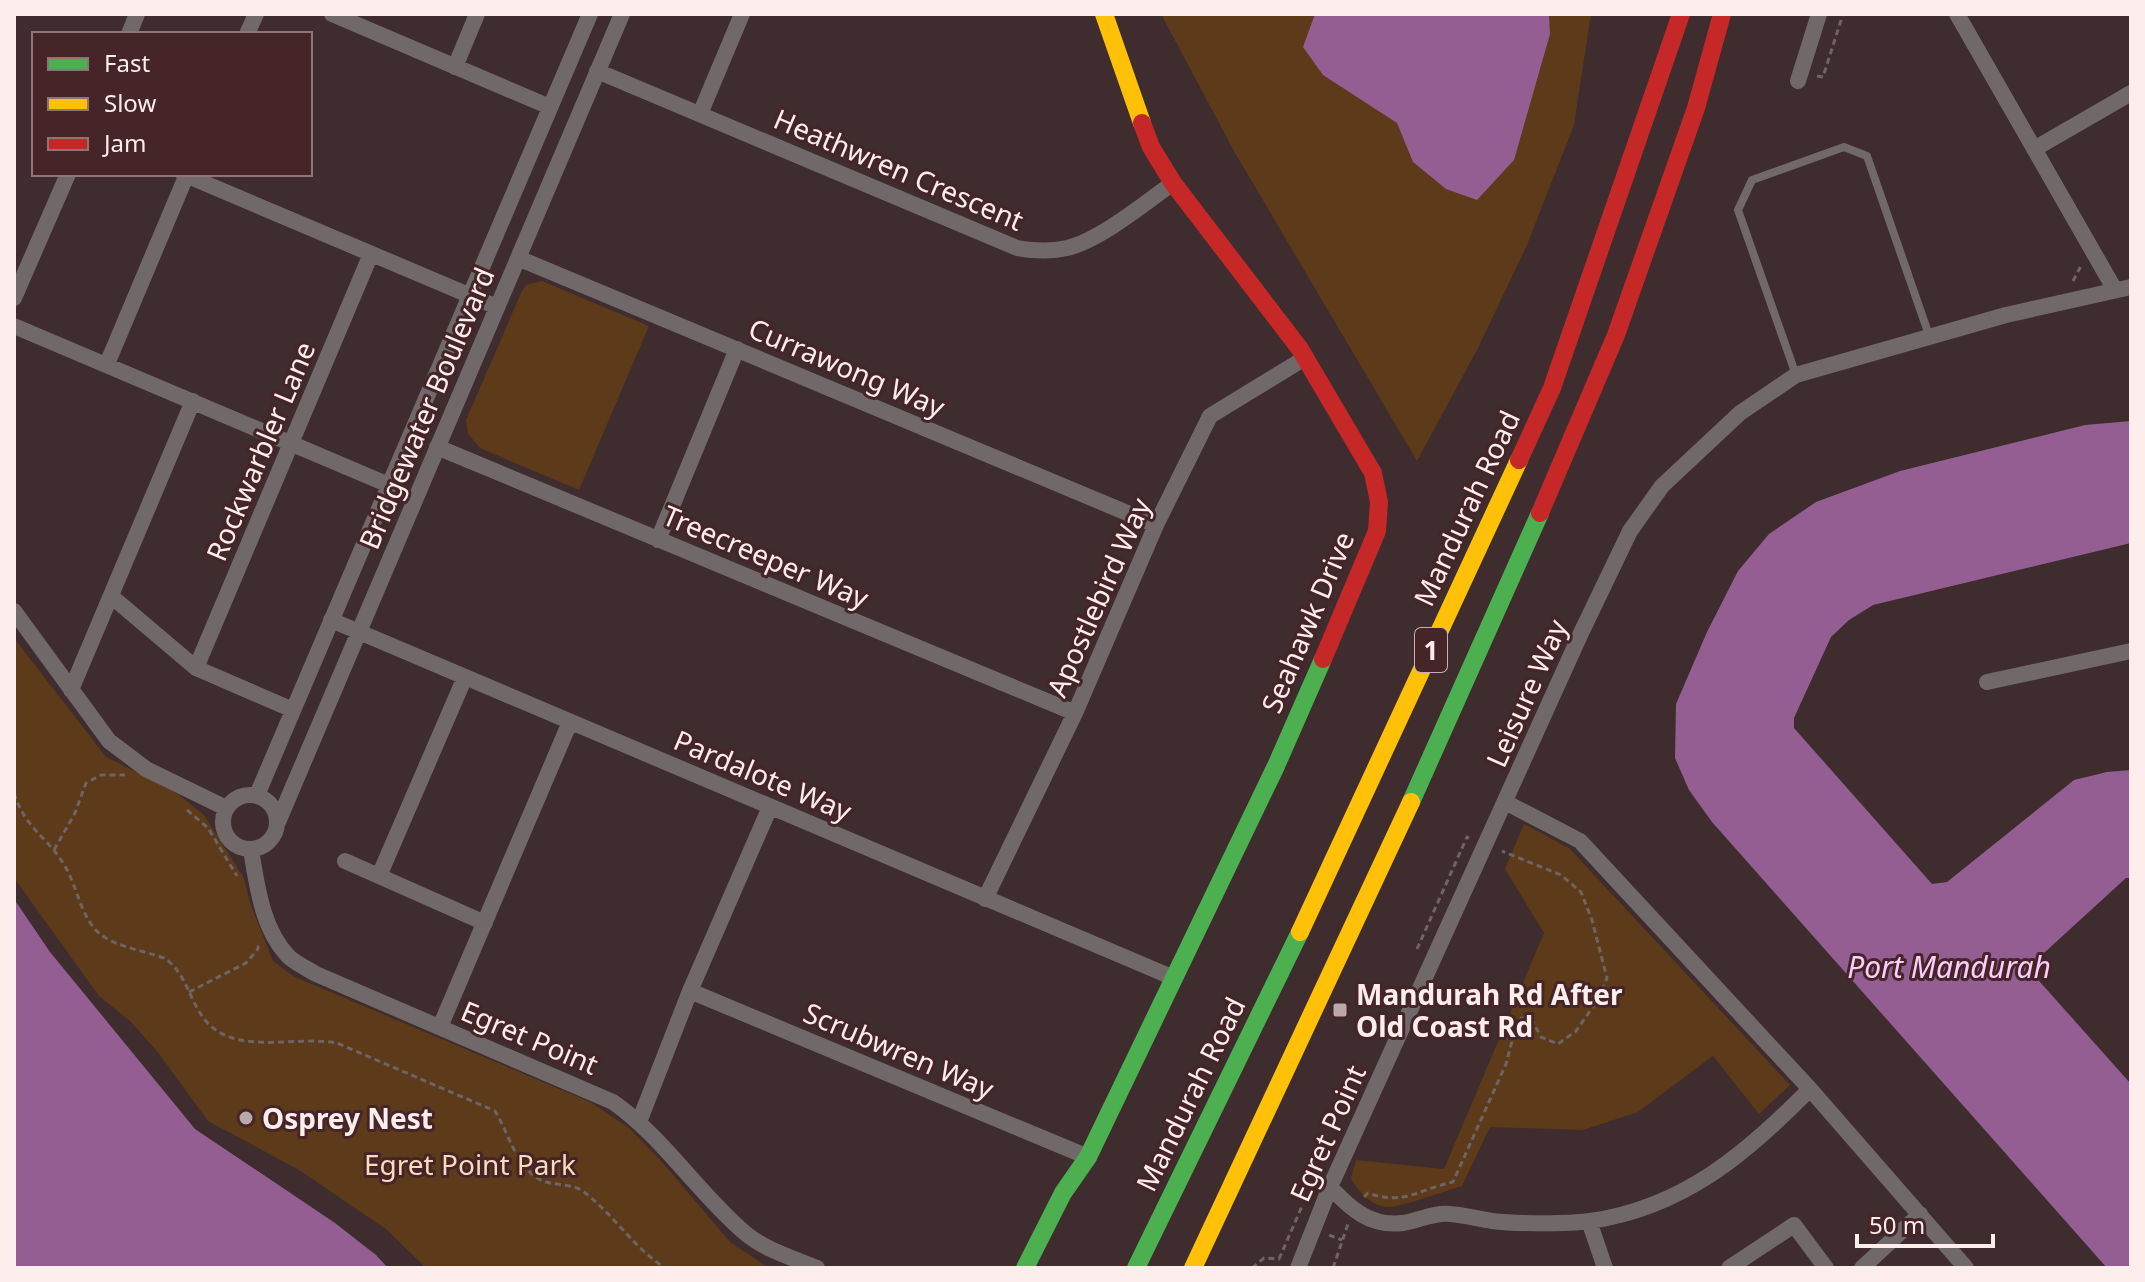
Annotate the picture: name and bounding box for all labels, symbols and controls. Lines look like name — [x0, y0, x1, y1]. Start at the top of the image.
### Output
legend — [32, 32, 312, 176]
text: Fast — [104, 46, 150, 79]
text: Slow — [104, 86, 156, 119]
street label: Heathwren Crescent — [768, 99, 1030, 239]
text: Jam — [102, 126, 146, 159]
street label: Bridgewater Boulevard — [349, 261, 503, 555]
street label: Currawong Way — [743, 309, 952, 426]
street label: Rockwarbler Lane — [197, 336, 323, 566]
street label: Mandurah Road — [1404, 404, 1528, 612]
street label: Apostlebird Way — [1037, 491, 1159, 702]
street label: Treecreeper Way — [657, 496, 875, 617]
street label: Seahawk Drive — [1252, 526, 1362, 718]
street label: Leisure Way — [1477, 612, 1576, 773]
road number: 1 — [1415, 628, 1447, 672]
street label: Pardalote Way — [668, 721, 858, 830]
water label: Port Mandurah — [1847, 946, 2051, 987]
place label: Mandurah Rd After Old Coast Rd — [1356, 975, 1623, 1045]
street label: Egret Point — [456, 991, 604, 1083]
street label: Mandurah Road — [1127, 991, 1253, 1197]
street label: Scrubwren Way — [798, 993, 1001, 1107]
marker: Mandurah Rd After Old Coast Rd — [1331, 1001, 1349, 1019]
street label: Egret Point — [1280, 1059, 1374, 1207]
place label: Osprey Nest — [262, 1099, 433, 1137]
marker: Osprey Nest — [237, 1109, 255, 1127]
park label: Egret Point Park — [364, 1145, 576, 1183]
scale bar — [1857, 1198, 1993, 1248]
text: 50 m — [1869, 1208, 1925, 1241]

